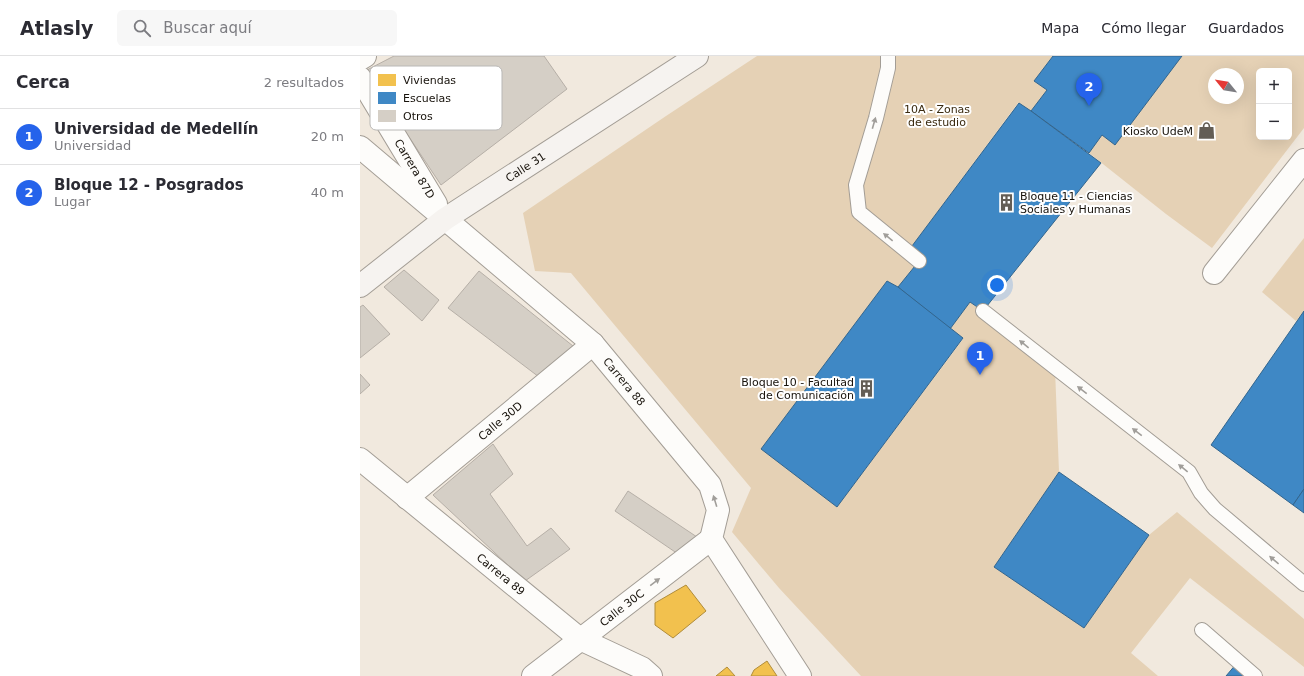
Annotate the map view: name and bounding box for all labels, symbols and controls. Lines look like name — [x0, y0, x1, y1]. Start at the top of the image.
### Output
search box — [117, 10, 397, 46]
text: Atlasly — [20, 17, 93, 39]
icon: search — [131, 17, 153, 39]
text: Buscar aquí — [163, 19, 252, 37]
text: Mapa — [1041, 20, 1079, 36]
text: Cómo llegar — [1101, 20, 1186, 36]
text: Guardados — [1208, 20, 1284, 36]
legend — [370, 66, 502, 130]
north arrow — [1208, 68, 1244, 104]
map controls — [1256, 68, 1292, 140]
button: + — [1256, 68, 1292, 104]
text: Cerca — [16, 72, 70, 92]
pin: 2 — [1076, 73, 1102, 106]
text: Viviendas — [403, 74, 456, 87]
text: 2 resultados — [264, 75, 344, 90]
text: Escuelas — [403, 92, 451, 105]
park label: 10A - Zonas de estudio — [904, 103, 970, 129]
button: − — [1256, 104, 1292, 140]
text: Otros — [403, 110, 433, 123]
one-way arrow — [871, 117, 877, 129]
text: Universidad de Medellín — [54, 120, 259, 138]
shop icon: Kiosko UdeM — [1196, 121, 1216, 141]
place label: Kiosko UdeM — [1123, 125, 1193, 138]
text: 1 — [24, 129, 34, 144]
text: 20 m — [311, 129, 344, 144]
street label: Carrera 87D — [392, 137, 438, 201]
text: Universidad — [54, 138, 131, 153]
street label: Calle 31 — [503, 149, 548, 185]
text: Bloque 12 - Posgrados — [54, 176, 244, 194]
text: 2 — [24, 185, 34, 200]
text: 40 m — [311, 185, 344, 200]
place label: Bloque 11 - Ciencias Sociales y Humanas — [1020, 190, 1133, 216]
building icon: Bloque 11 - Ciencias Sociales y Humanas — [997, 192, 1017, 212]
text: Lugar — [54, 194, 91, 209]
one-way arrow — [883, 232, 894, 241]
your location — [987, 275, 1007, 295]
one-way arrow — [1019, 340, 1030, 349]
pin: 1 — [967, 342, 993, 375]
street label: Carrera 88 — [600, 355, 648, 408]
place label: Bloque 10 - Facultad de Comunicación — [741, 376, 854, 402]
building icon: Bloque 10 - Facultad de Comunicación — [857, 378, 877, 398]
one-way arrow — [1077, 386, 1087, 394]
street label: Calle 30D — [476, 399, 525, 443]
one-way arrow — [1132, 428, 1142, 436]
one-way arrow — [1178, 464, 1189, 472]
one-way arrow — [712, 495, 718, 507]
street label: Carrera 89 — [474, 551, 528, 598]
one-way arrow — [1269, 555, 1279, 564]
one-way arrow — [650, 578, 660, 586]
street label: Calle 30C — [597, 586, 647, 629]

